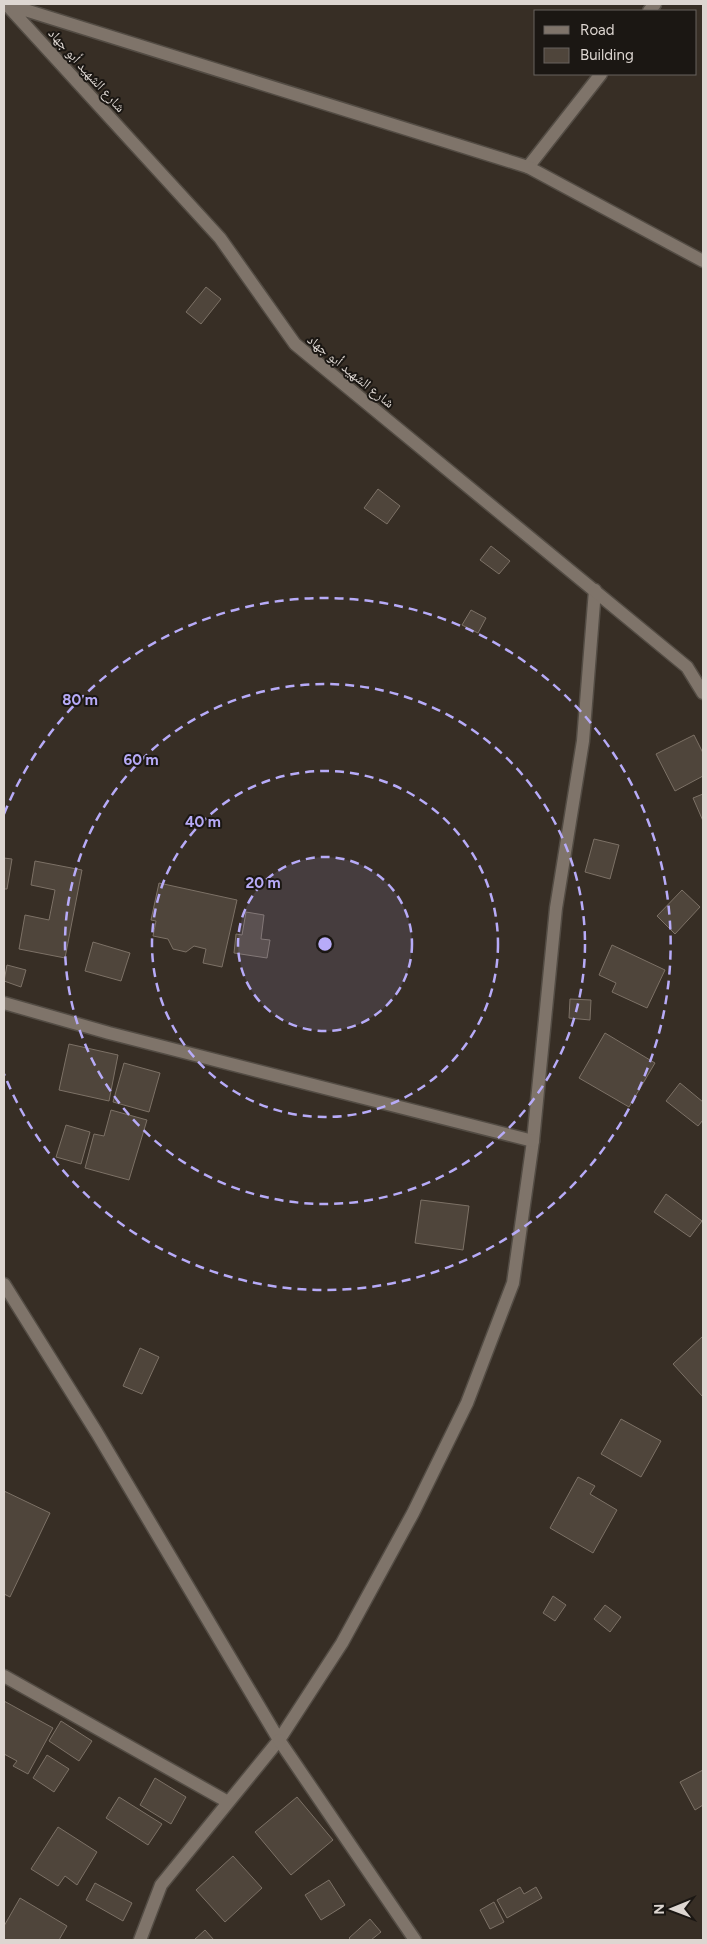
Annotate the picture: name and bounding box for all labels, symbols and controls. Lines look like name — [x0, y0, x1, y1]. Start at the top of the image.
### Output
legend — [534, 10, 697, 75]
text: Road — [580, 21, 615, 39]
street label: شارع الشهيد أبو جهاد — [44, 25, 129, 116]
text: Building — [580, 46, 634, 64]
street label: شارع الشهيد أبو جهاد — [303, 331, 398, 412]
text: 80 m — [62, 691, 98, 709]
text: 60 m — [123, 751, 159, 769]
text: 40 m — [185, 813, 221, 831]
text: 20 m — [245, 874, 281, 892]
centre of rings — [316, 935, 334, 953]
north arrow — [647, 1884, 697, 1934]
text: N — [651, 1904, 668, 1915]

